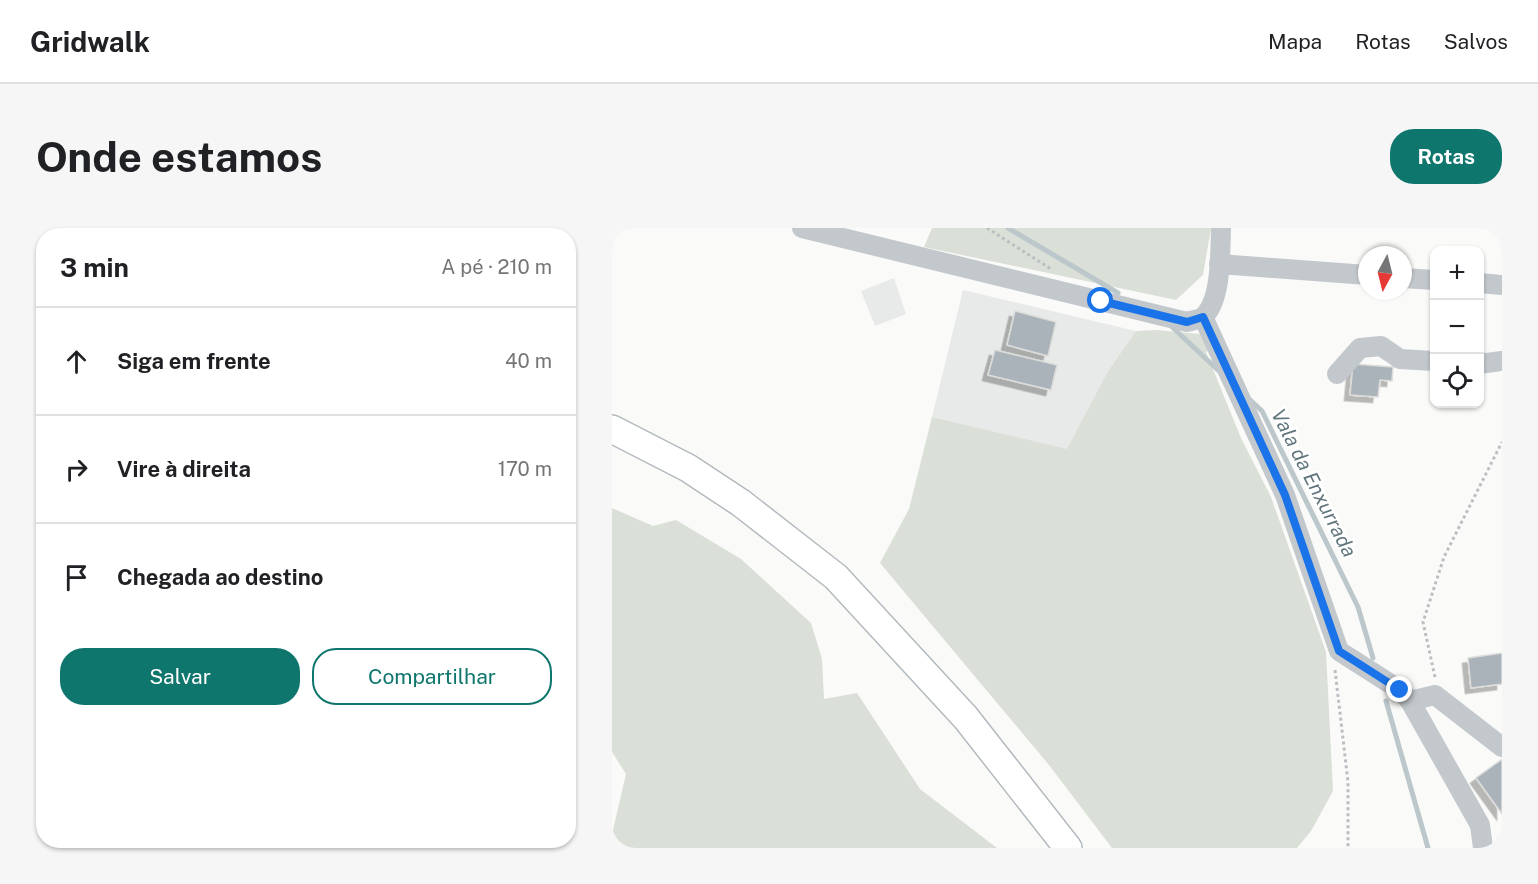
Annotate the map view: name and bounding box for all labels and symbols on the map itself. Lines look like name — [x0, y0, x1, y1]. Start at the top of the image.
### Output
north arrow — [1358, 246, 1412, 300]
route start — [1087, 287, 1113, 313]
water label: Vala da Enxurrada — [1266, 405, 1362, 561]
route end — [1386, 676, 1412, 702]

